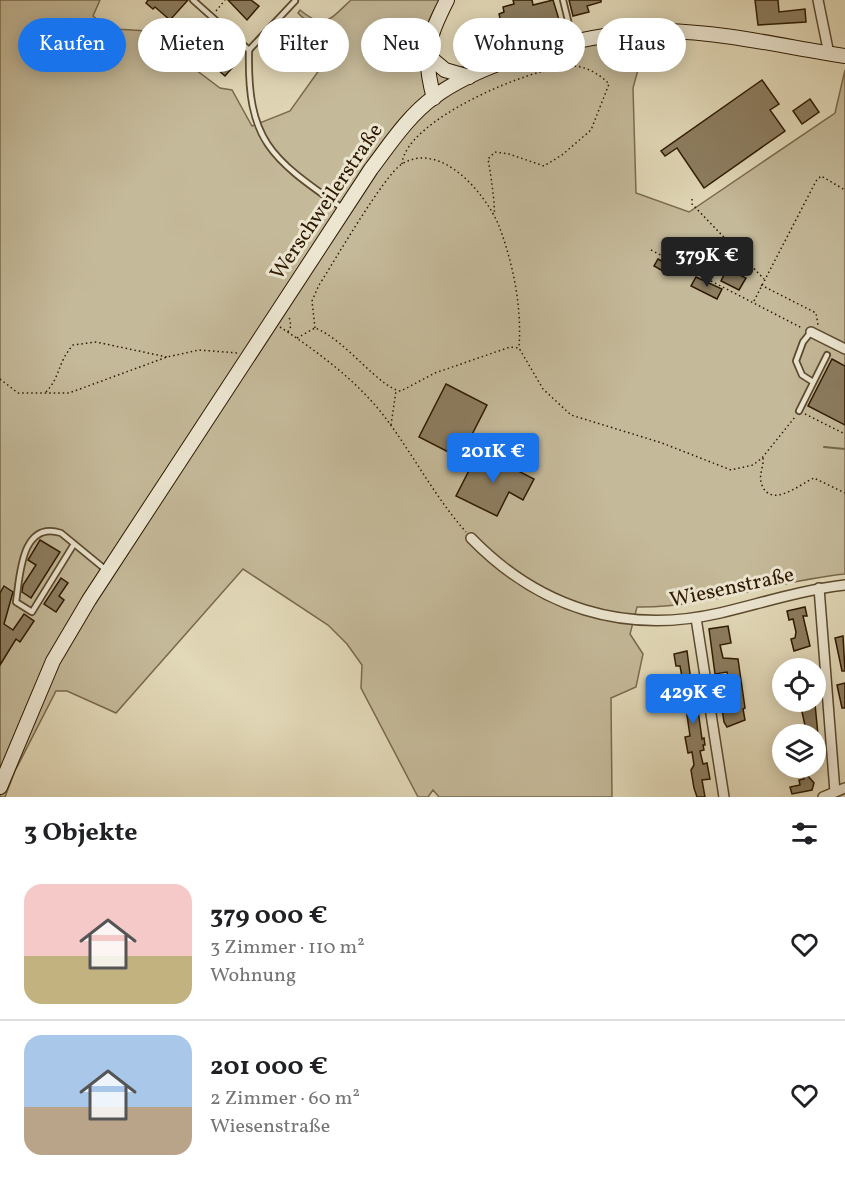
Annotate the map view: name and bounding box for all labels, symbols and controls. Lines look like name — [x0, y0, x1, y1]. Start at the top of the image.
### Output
chip: Kaufen — [18, 18, 126, 72]
chip: Mieten — [138, 18, 246, 72]
chip: Filter — [258, 18, 349, 72]
chip: Neu — [361, 18, 441, 72]
chip: Wohnung — [453, 18, 585, 72]
chip: Haus — [597, 18, 686, 72]
street label: Werschweilerstraße — [264, 118, 390, 286]
pin: 379K € — [658, 237, 756, 288]
text: 379K € — [675, 242, 739, 270]
pin: 201K € — [444, 433, 542, 484]
text: 201K € — [461, 438, 525, 466]
street label: Wiesenstraße — [667, 561, 797, 615]
map controls — [772, 658, 826, 778]
button: locate — [772, 658, 826, 712]
pin: 429K € — [644, 674, 742, 725]
text: 429K € — [660, 679, 726, 707]
button: layers — [772, 724, 826, 778]
text: 3 Objekte — [24, 815, 138, 851]
icon: filters — [788, 817, 821, 850]
text: 379 000 € — [210, 898, 328, 934]
icon: home — [72, 908, 144, 980]
icon: heart — [788, 928, 821, 961]
text: 3 Zimmer · 110 m² — [210, 934, 365, 962]
text: Wohnung — [210, 962, 296, 990]
text: 201 000 € — [210, 1049, 328, 1085]
icon: home — [72, 1059, 144, 1131]
icon: heart — [788, 1079, 821, 1112]
text: 2 Zimmer · 60 m² — [210, 1085, 360, 1113]
text: Wiesenstraße — [210, 1113, 330, 1141]

